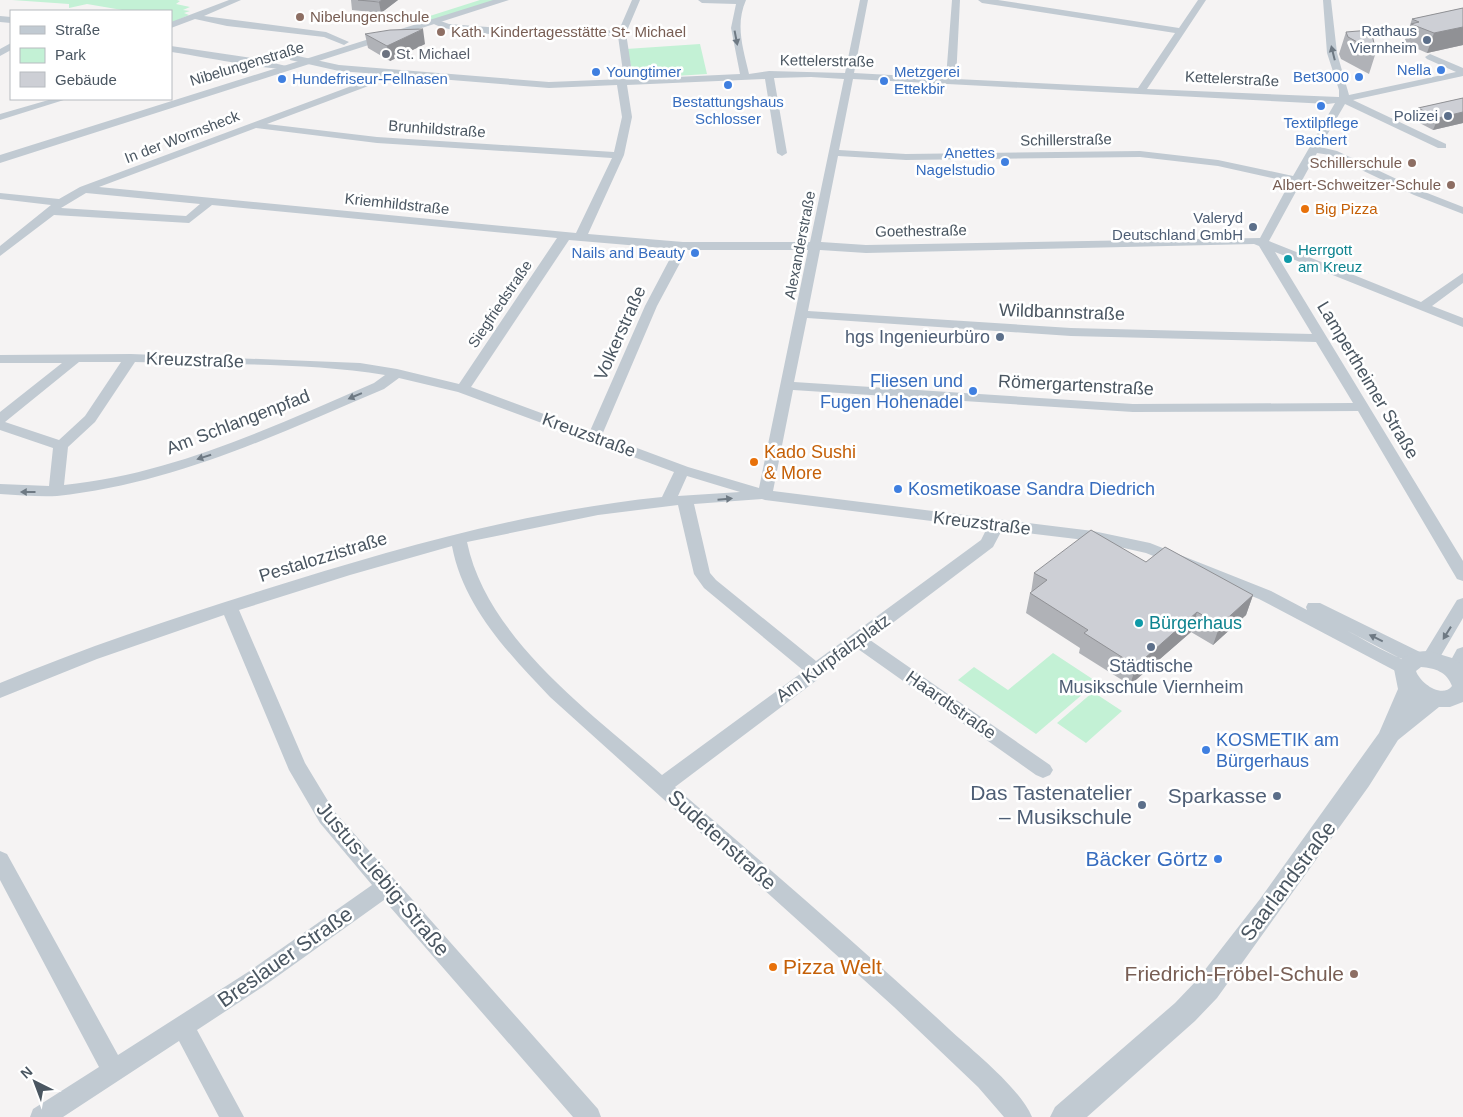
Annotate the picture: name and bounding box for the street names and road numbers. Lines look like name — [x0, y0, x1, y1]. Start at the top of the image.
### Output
street label: Nibelungenstraße — [188, 38, 306, 89]
street label: Kettelerstraße — [780, 51, 874, 70]
street label: Kettelerstraße — [1185, 68, 1280, 89]
street label: In der Wormsheck — [122, 107, 242, 166]
street label: Brunhildstraße — [388, 117, 486, 140]
street label: Schillerstraße — [1020, 130, 1112, 149]
street label: Alexanderstraße — [781, 189, 818, 301]
street label: Kriemhildstraße — [344, 190, 450, 217]
street label: Goethestraße — [875, 221, 967, 240]
street label: Siegfriedstraße — [464, 257, 535, 351]
street label: Volkerstraße — [590, 283, 650, 383]
street label: Lampertheimer Straße — [1313, 298, 1423, 462]
street label: Wildbannstraße — [999, 300, 1125, 324]
street label: Kreuzstraße — [146, 348, 244, 372]
street label: Römergartenstraße — [998, 371, 1154, 399]
street label: Am Schlangenpfad — [163, 385, 313, 459]
street label: Kreuzstraße — [540, 409, 638, 461]
street label: Kreuzstraße — [932, 507, 1032, 539]
street label: Pestalozzistraße — [256, 528, 390, 586]
street label: Am Kurpfalzplatz — [772, 610, 894, 706]
street label: Haardtstraße — [902, 667, 1000, 743]
street label: Sudetenstraße — [663, 785, 781, 894]
street label: Justus-Liebig-Straße — [312, 797, 454, 960]
street label: Saarlandstraße — [1235, 816, 1340, 945]
street label: Breslauer Straße — [213, 902, 356, 1012]

